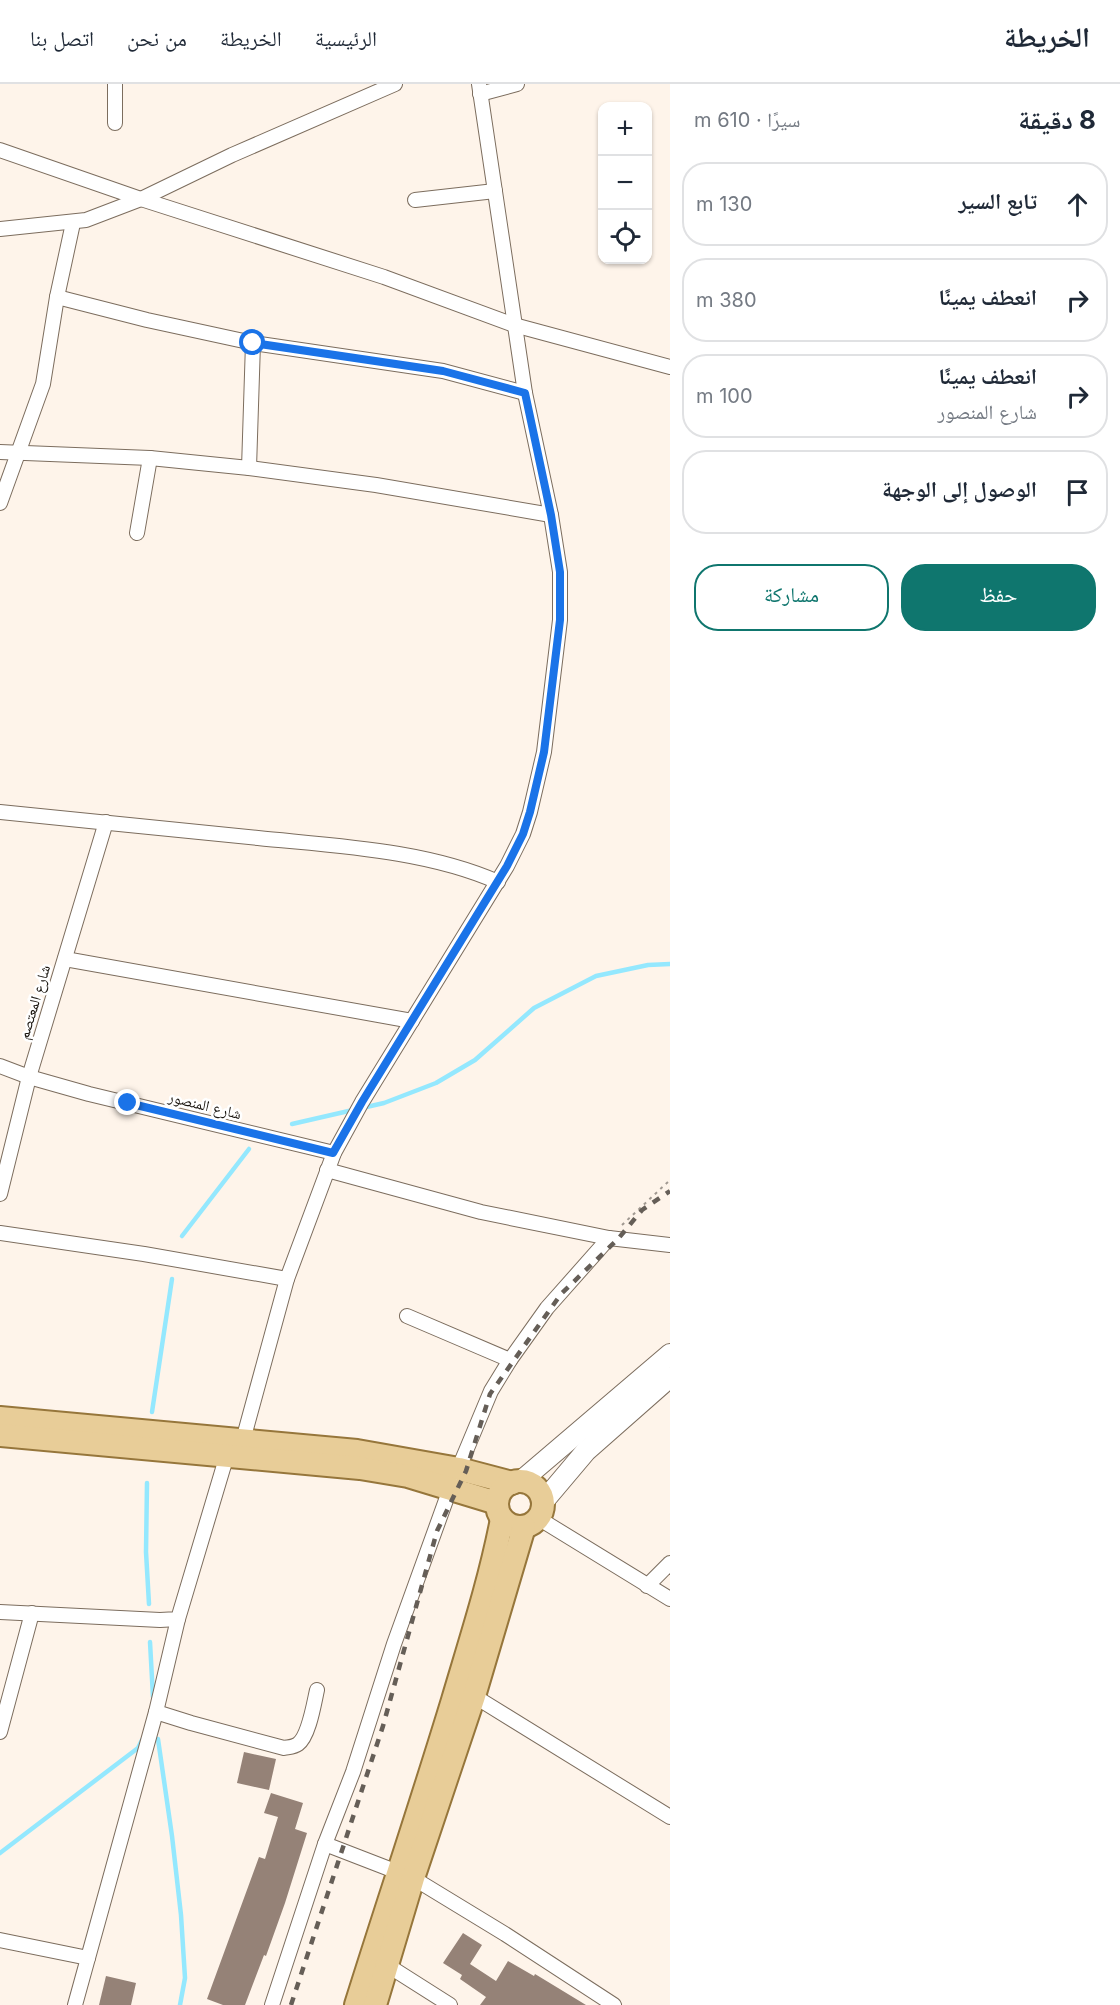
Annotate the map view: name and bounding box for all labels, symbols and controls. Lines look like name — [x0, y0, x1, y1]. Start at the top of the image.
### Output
text: الخريطة — [1004, 20, 1090, 54]
text: اتصل بنا — [30, 26, 94, 51]
text: من نحن — [127, 26, 187, 51]
text: الخريطة — [220, 26, 282, 51]
text: الرئيسية — [315, 26, 377, 51]
map controls — [598, 102, 652, 264]
button: + — [598, 102, 652, 156]
text: 8 دقيقة — [1018, 104, 1096, 135]
text: سيرًا · 610 m — [694, 108, 801, 132]
button: − — [598, 156, 652, 210]
text: تابع السير — [958, 188, 1037, 214]
icon: ahead — [1061, 188, 1094, 221]
text: 130 m — [696, 192, 752, 216]
button: locate — [598, 210, 652, 264]
text: انعطف يمينًا — [938, 284, 1037, 310]
icon: right — [1061, 284, 1094, 317]
text: 380 m — [696, 288, 757, 312]
route start — [239, 329, 265, 355]
text: انعطف يمينًا — [938, 363, 1037, 389]
icon: right — [1061, 380, 1094, 413]
text: 100 m — [696, 384, 753, 408]
text: شارع المنصور — [938, 400, 1037, 424]
text: الوصول إلى الوجهة — [882, 476, 1037, 502]
icon: arrive — [1061, 476, 1094, 509]
button: مشاركة — [694, 564, 889, 631]
button: حفظ — [901, 564, 1096, 631]
street label: شارع المعتصم — [14, 962, 55, 1042]
street label: شارع المنصور — [165, 1087, 244, 1124]
route end — [114, 1089, 140, 1115]

